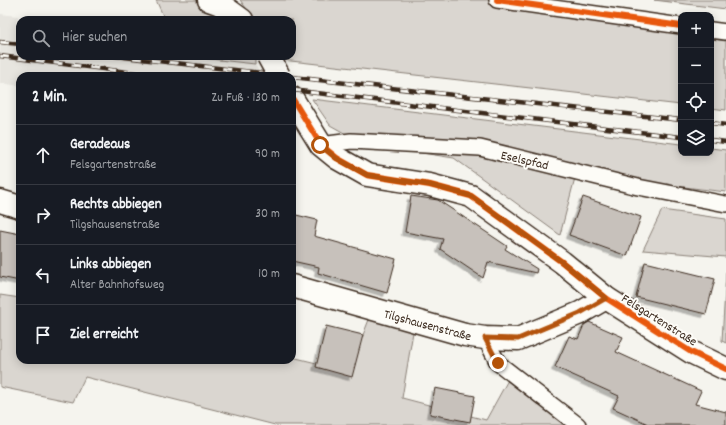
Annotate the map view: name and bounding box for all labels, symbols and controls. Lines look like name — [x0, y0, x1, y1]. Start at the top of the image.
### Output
map controls — [678, 12, 714, 156]
button: + — [678, 12, 714, 48]
search box — [16, 16, 296, 60]
icon: search — [30, 27, 52, 49]
text: Hier suchen — [62, 27, 127, 49]
button: − — [678, 48, 714, 84]
button: locate — [678, 84, 714, 120]
text: 2 Min. — [32, 86, 67, 110]
text: Zu Fuß · 130 m — [212, 89, 280, 108]
button: layers — [678, 120, 714, 156]
text: Geradeaus — [70, 134, 130, 156]
route start — [311, 136, 329, 154]
icon: ahead — [32, 144, 54, 166]
text: 90 m — [255, 145, 280, 164]
street label: Eselspfad — [499, 147, 550, 176]
text: Felsgartenstraße — [70, 156, 156, 175]
text: Rechts abbiegen — [70, 194, 162, 216]
icon: right — [32, 204, 54, 226]
text: 30 m — [255, 205, 280, 224]
text: Tilgshausenstraße — [70, 216, 160, 235]
text: Links abbiegen — [70, 254, 151, 276]
icon: left — [32, 264, 54, 286]
text: 10 m — [258, 265, 280, 284]
text: Alter Bahnhofsweg — [70, 276, 164, 295]
street label: Felsgartenstraße — [617, 290, 701, 352]
street label: Tilgshausenstraße — [382, 306, 473, 347]
icon: arrive — [32, 324, 54, 346]
text: Ziel erreicht — [70, 324, 138, 346]
route end — [489, 354, 507, 372]

